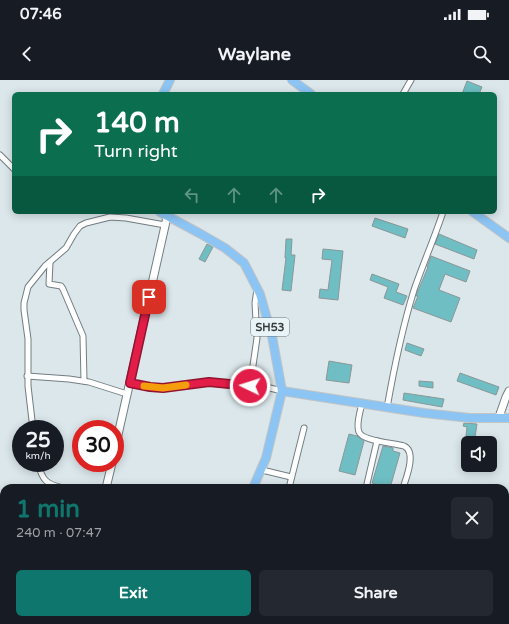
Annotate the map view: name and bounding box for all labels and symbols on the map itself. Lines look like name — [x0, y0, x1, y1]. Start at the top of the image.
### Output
pin — [132, 280, 166, 314]
road number: SH53 — [251, 318, 289, 336]
position arrow — [229, 365, 271, 407]
speed limit sign: 30 — [72, 420, 124, 472]

